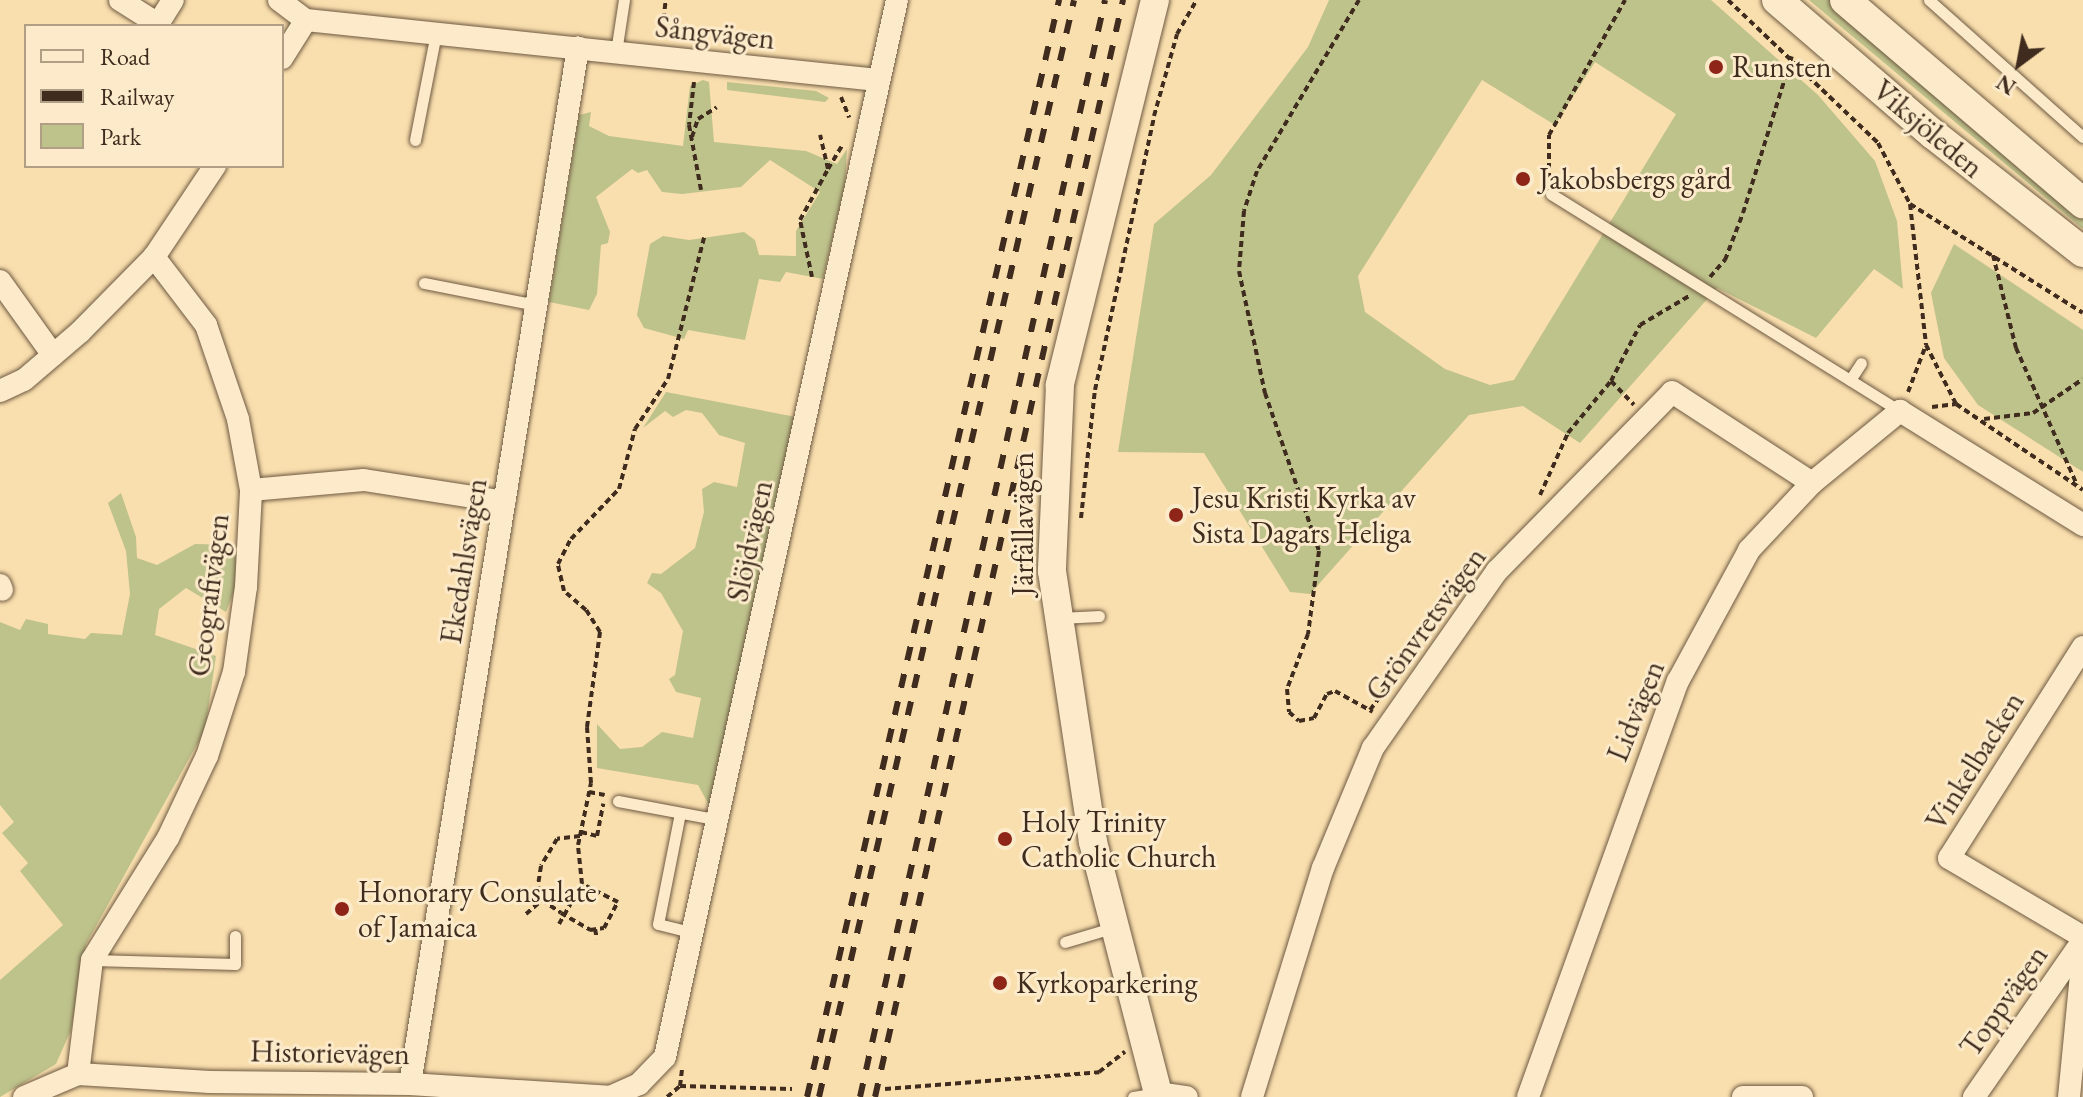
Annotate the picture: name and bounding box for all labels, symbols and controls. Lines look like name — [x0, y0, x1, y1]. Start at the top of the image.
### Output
street label: Sångvägen — [653, 9, 777, 57]
legend — [24, 24, 284, 168]
north arrow — [1979, 24, 2059, 104]
text: Road — [100, 41, 150, 72]
place label: Runsten — [1732, 49, 1832, 85]
marker: Runsten — [1707, 58, 1725, 76]
text: N — [1991, 68, 2021, 102]
street label: Viksjöleden — [1865, 72, 1991, 186]
text: Railway — [100, 81, 174, 112]
text: Park — [100, 121, 141, 152]
place label: Jakobsbergs gård — [1539, 161, 1731, 197]
marker: Jakobsbergs gård — [1514, 170, 1532, 188]
street label: Järfällavägen — [1005, 452, 1041, 596]
street label: Ekedahlsvägen — [433, 476, 495, 646]
street label: Slöjdvägen — [720, 477, 780, 605]
place label: Jesu Kristi Kyrka av Sista Dagars Heliga — [1192, 480, 1416, 550]
marker: Jesu Kristi Kyrka av Sista Dagars Heliga — [1167, 506, 1185, 524]
street label: Geografivägen — [181, 511, 237, 679]
street label: Grönvretsvägen — [1358, 540, 1494, 708]
street label: Lidvägen — [1600, 655, 1672, 767]
street label: Vinkelbacken — [1918, 685, 2032, 837]
place label: Holy Trinity Catholic Church — [1021, 804, 1217, 874]
marker: Holy Trinity Catholic Church — [996, 830, 1014, 848]
place label: Honorary Consulate of Jamaica — [358, 874, 597, 944]
marker: Honorary Consulate of Jamaica — [333, 900, 351, 918]
street label: Toppvägen — [1953, 938, 2055, 1064]
place label: Kyrkoparkering — [1016, 965, 1197, 1001]
marker: Kyrkoparkering — [991, 974, 1009, 992]
street label: Historievägen — [250, 1034, 410, 1072]

